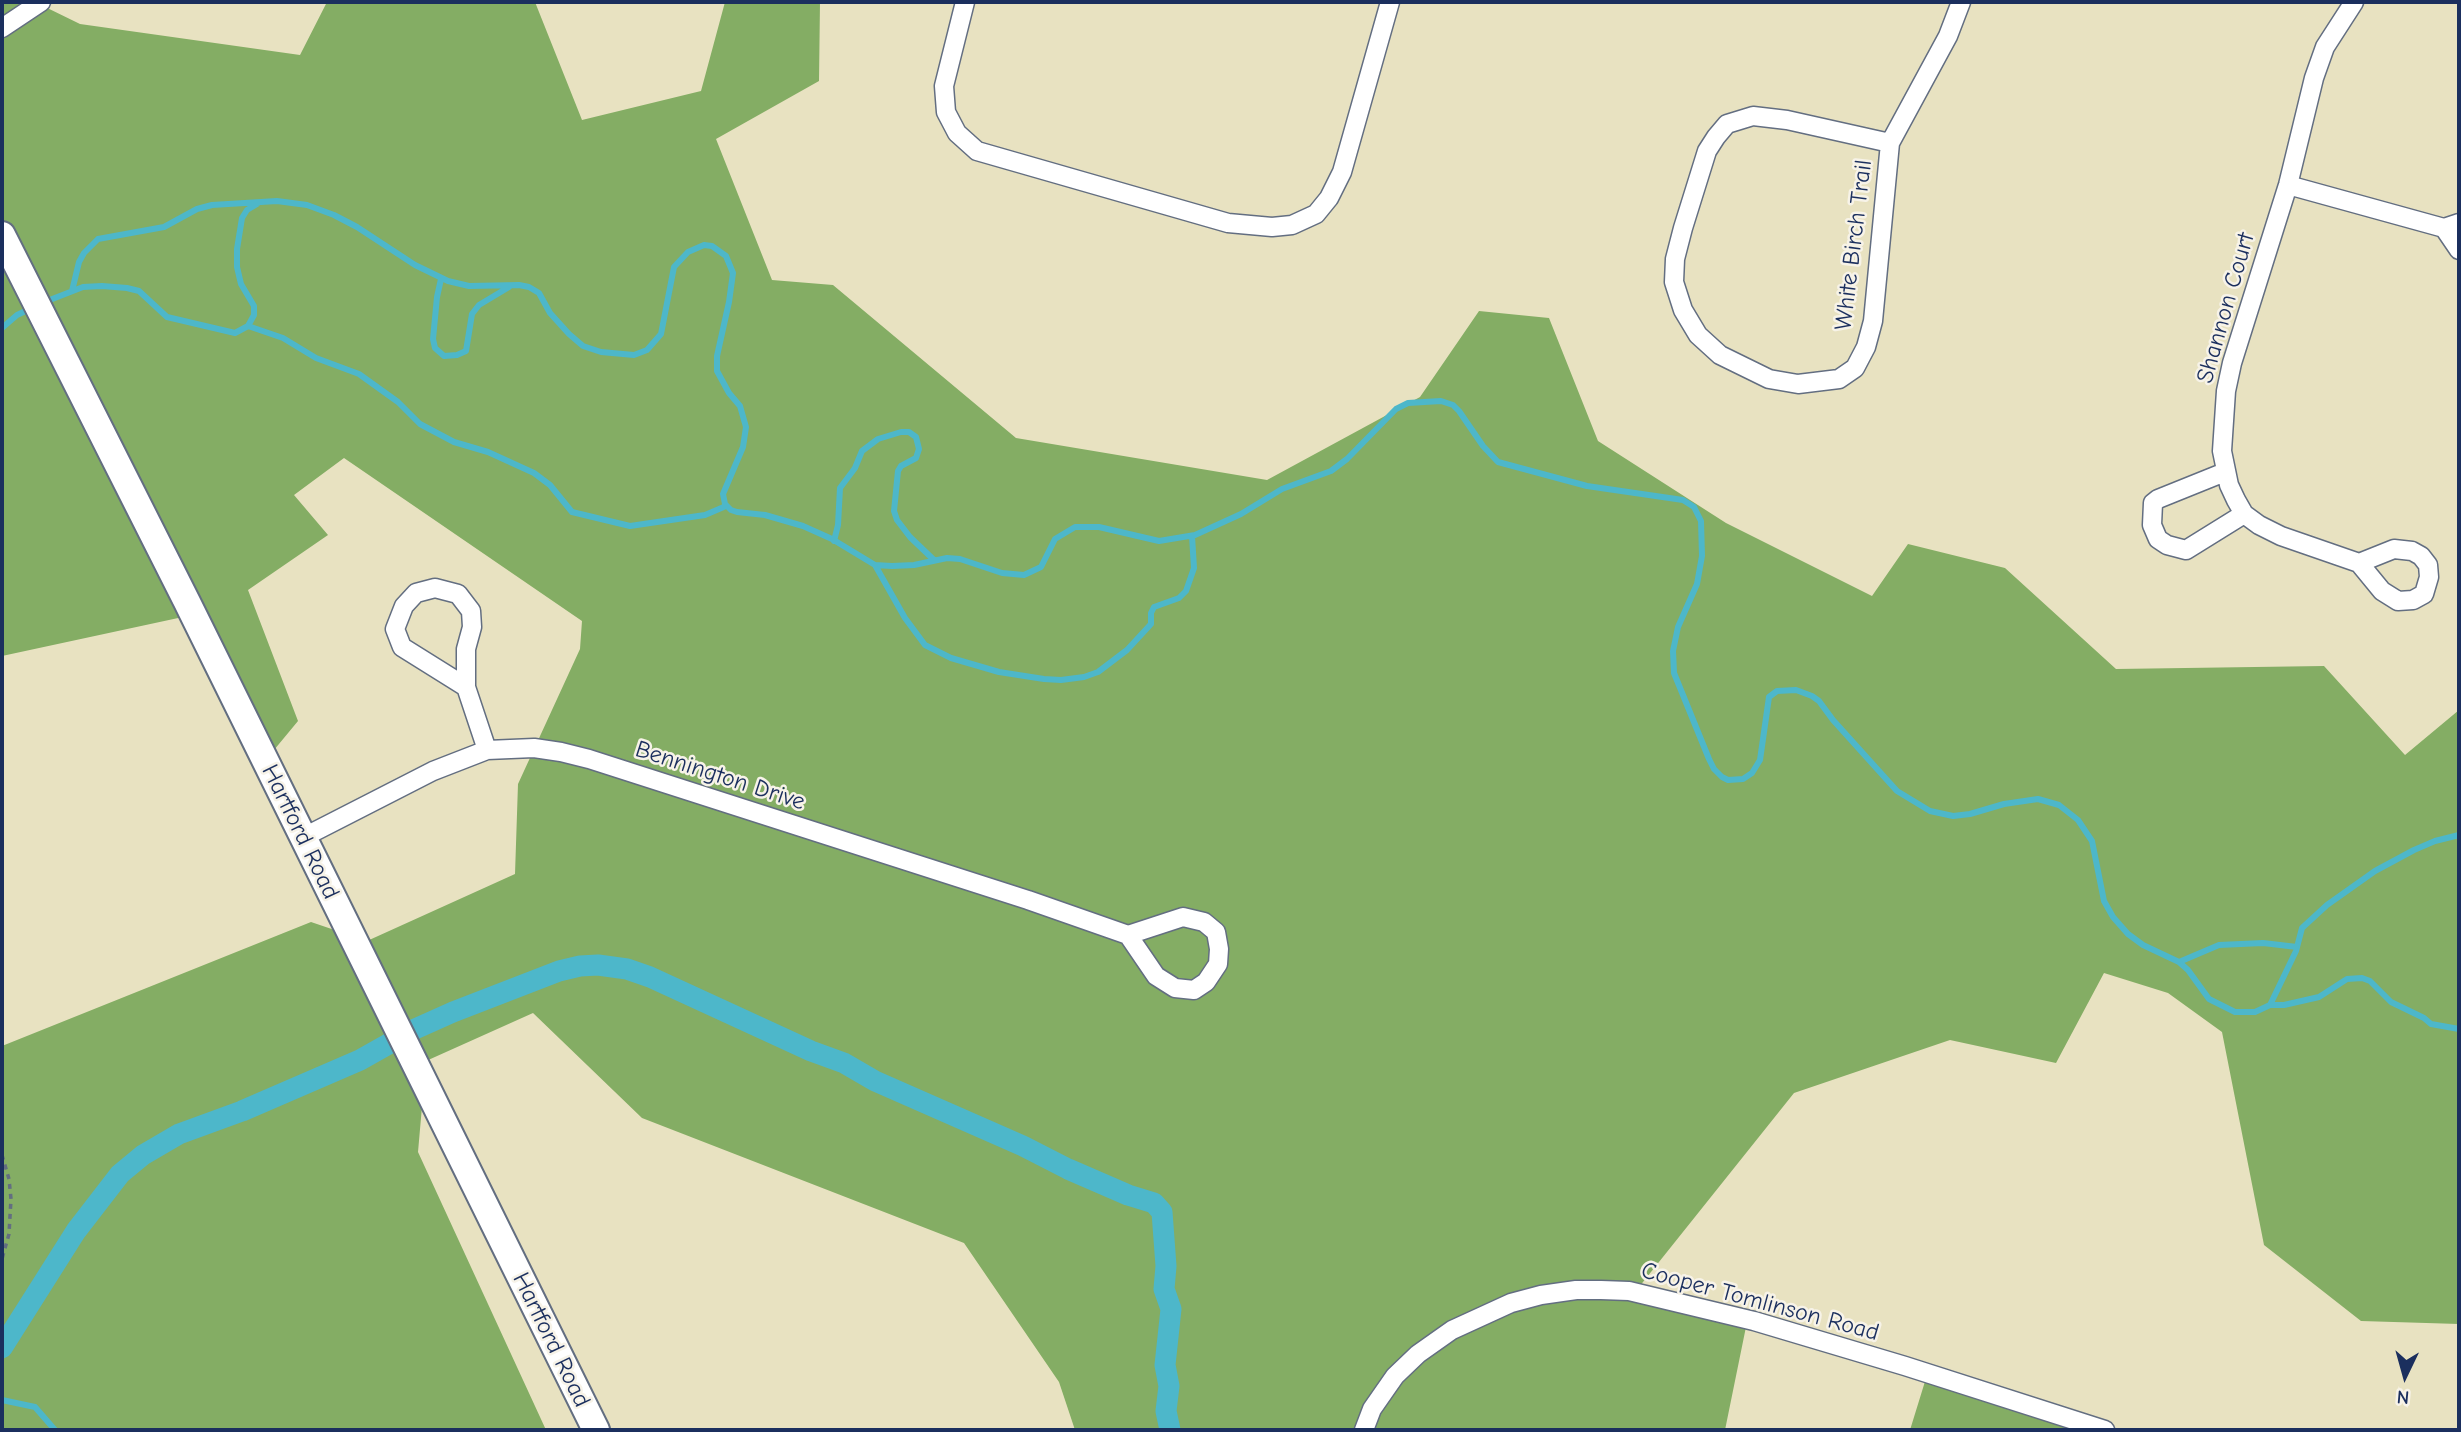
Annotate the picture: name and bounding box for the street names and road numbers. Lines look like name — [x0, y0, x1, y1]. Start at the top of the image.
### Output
street label: White Birch Trail — [1829, 158, 1879, 332]
street label: Shannon Court — [2191, 229, 2261, 387]
street label: Bennington Drive — [632, 735, 808, 817]
street label: Hartford Road — [255, 760, 345, 904]
street label: Cooper Tomlinson Road — [1638, 1256, 1882, 1348]
street label: Hartford Road — [506, 1268, 596, 1412]

